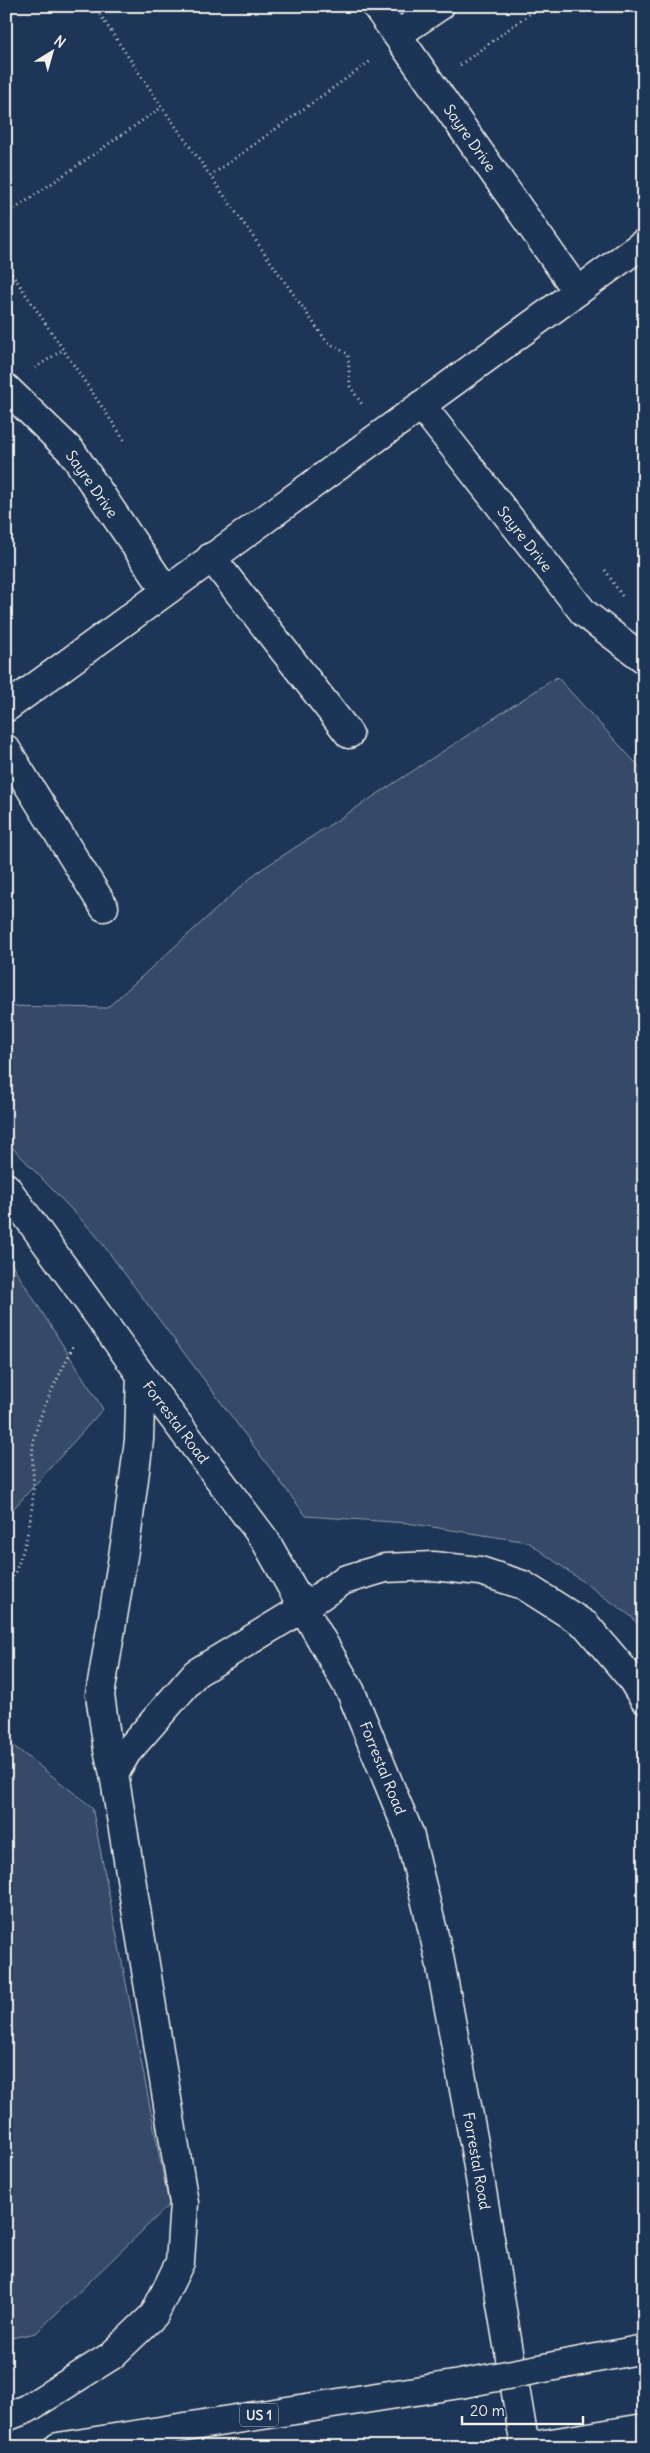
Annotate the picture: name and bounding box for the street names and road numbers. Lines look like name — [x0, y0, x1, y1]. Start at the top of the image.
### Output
street label: Sayre Drive — [440, 101, 500, 175]
street label: Sayre Drive — [62, 447, 122, 521]
street label: Sayre Drive — [493, 502, 557, 576]
street label: Forrestal Road — [139, 1377, 213, 1467]
street label: Forrestal Road — [356, 1719, 410, 1817]
street label: Forrestal Road — [459, 2111, 495, 2211]
road number: US 1 — [240, 2404, 278, 2426]

